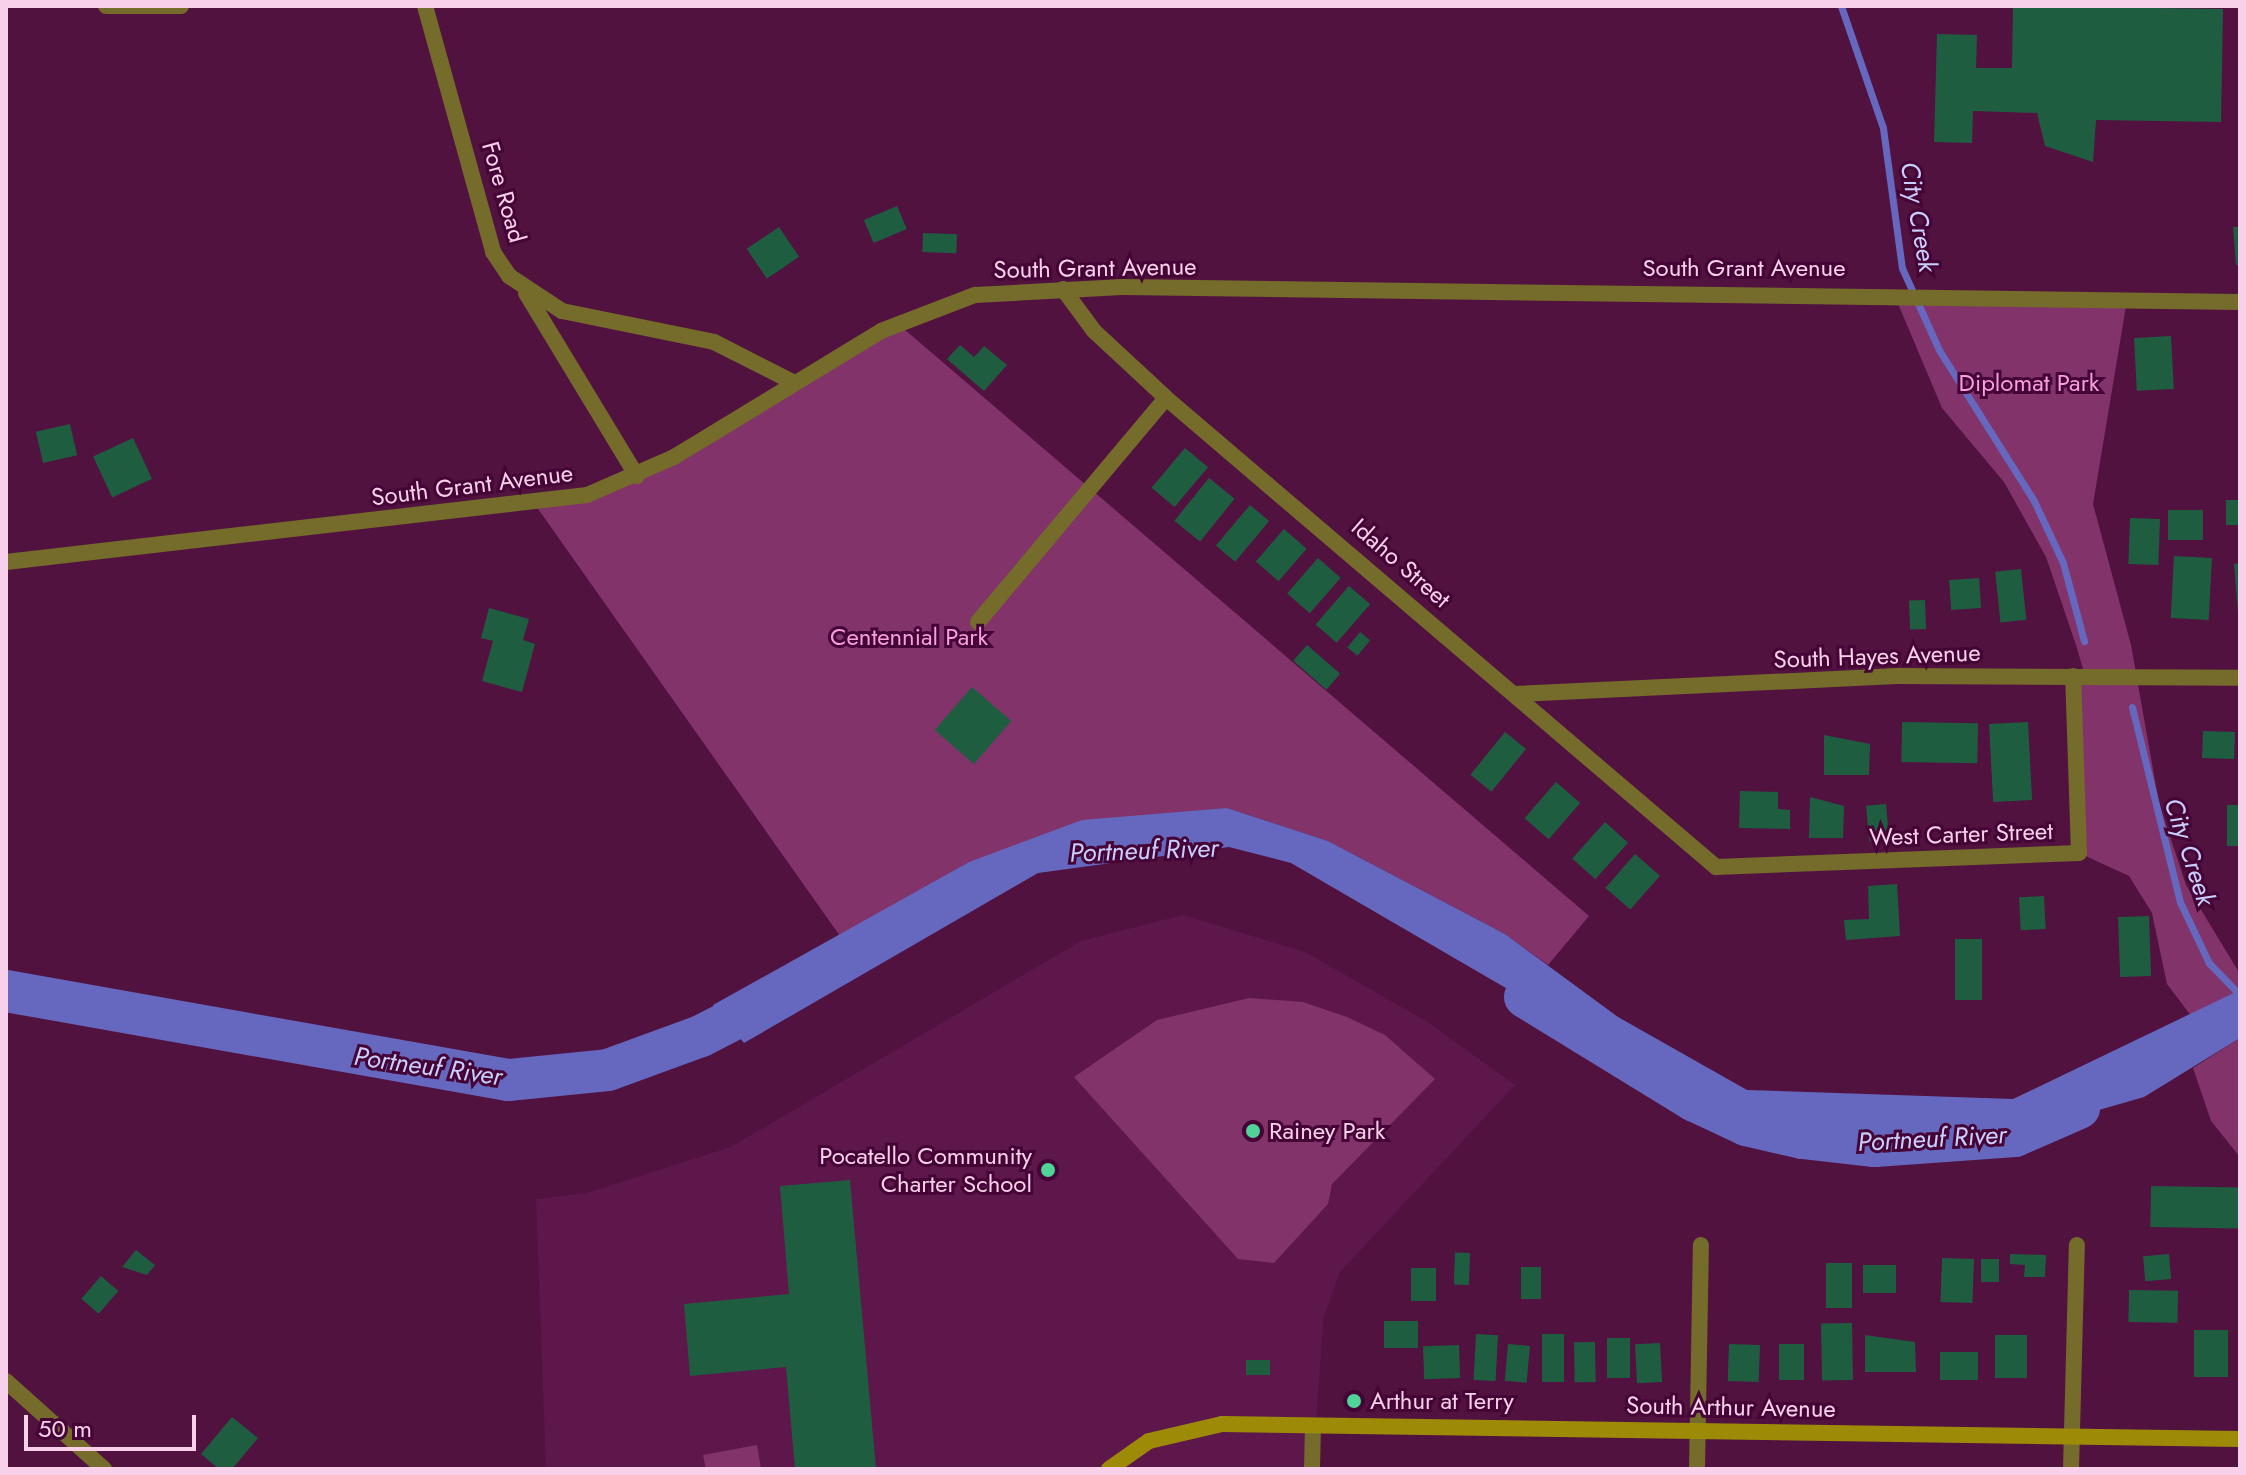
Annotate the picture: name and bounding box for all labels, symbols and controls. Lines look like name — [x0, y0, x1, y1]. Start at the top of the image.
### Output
street label: Fore Road — [476, 138, 532, 246]
water label: City Creek — [1893, 159, 1943, 275]
street label: South Grant Avenue — [993, 252, 1197, 284]
street label: South Grant Avenue — [1642, 254, 1846, 282]
park label: Diplomat Park — [1959, 369, 2099, 397]
street label: South Grant Avenue — [369, 458, 575, 512]
street label: Idaho Street — [1346, 512, 1456, 614]
park label: Centennial Park — [830, 623, 988, 651]
street label: South Hayes Avenue — [1773, 638, 1981, 674]
water label: City Creek — [2157, 794, 2221, 910]
street label: West Carter Street — [1869, 816, 2053, 852]
water label: Portneuf River — [1069, 833, 1219, 869]
water label: Portneuf River — [352, 1041, 504, 1093]
place label: Rainey Park — [1269, 1117, 1385, 1145]
water label: Portneuf River — [1857, 1120, 2007, 1158]
marker: Rainey Park — [1244, 1122, 1262, 1140]
place label: Pocatello Community Charter School — [819, 1142, 1032, 1198]
marker: Pocatello Community Charter School — [1039, 1161, 1057, 1179]
place label: Arthur at Terry — [1370, 1387, 1514, 1415]
street label: South Arthur Avenue — [1626, 1391, 1836, 1423]
marker: Arthur at Terry — [1345, 1392, 1363, 1410]
scale bar — [28, 1399, 200, 1449]
text: 50 m — [38, 1411, 92, 1446]

